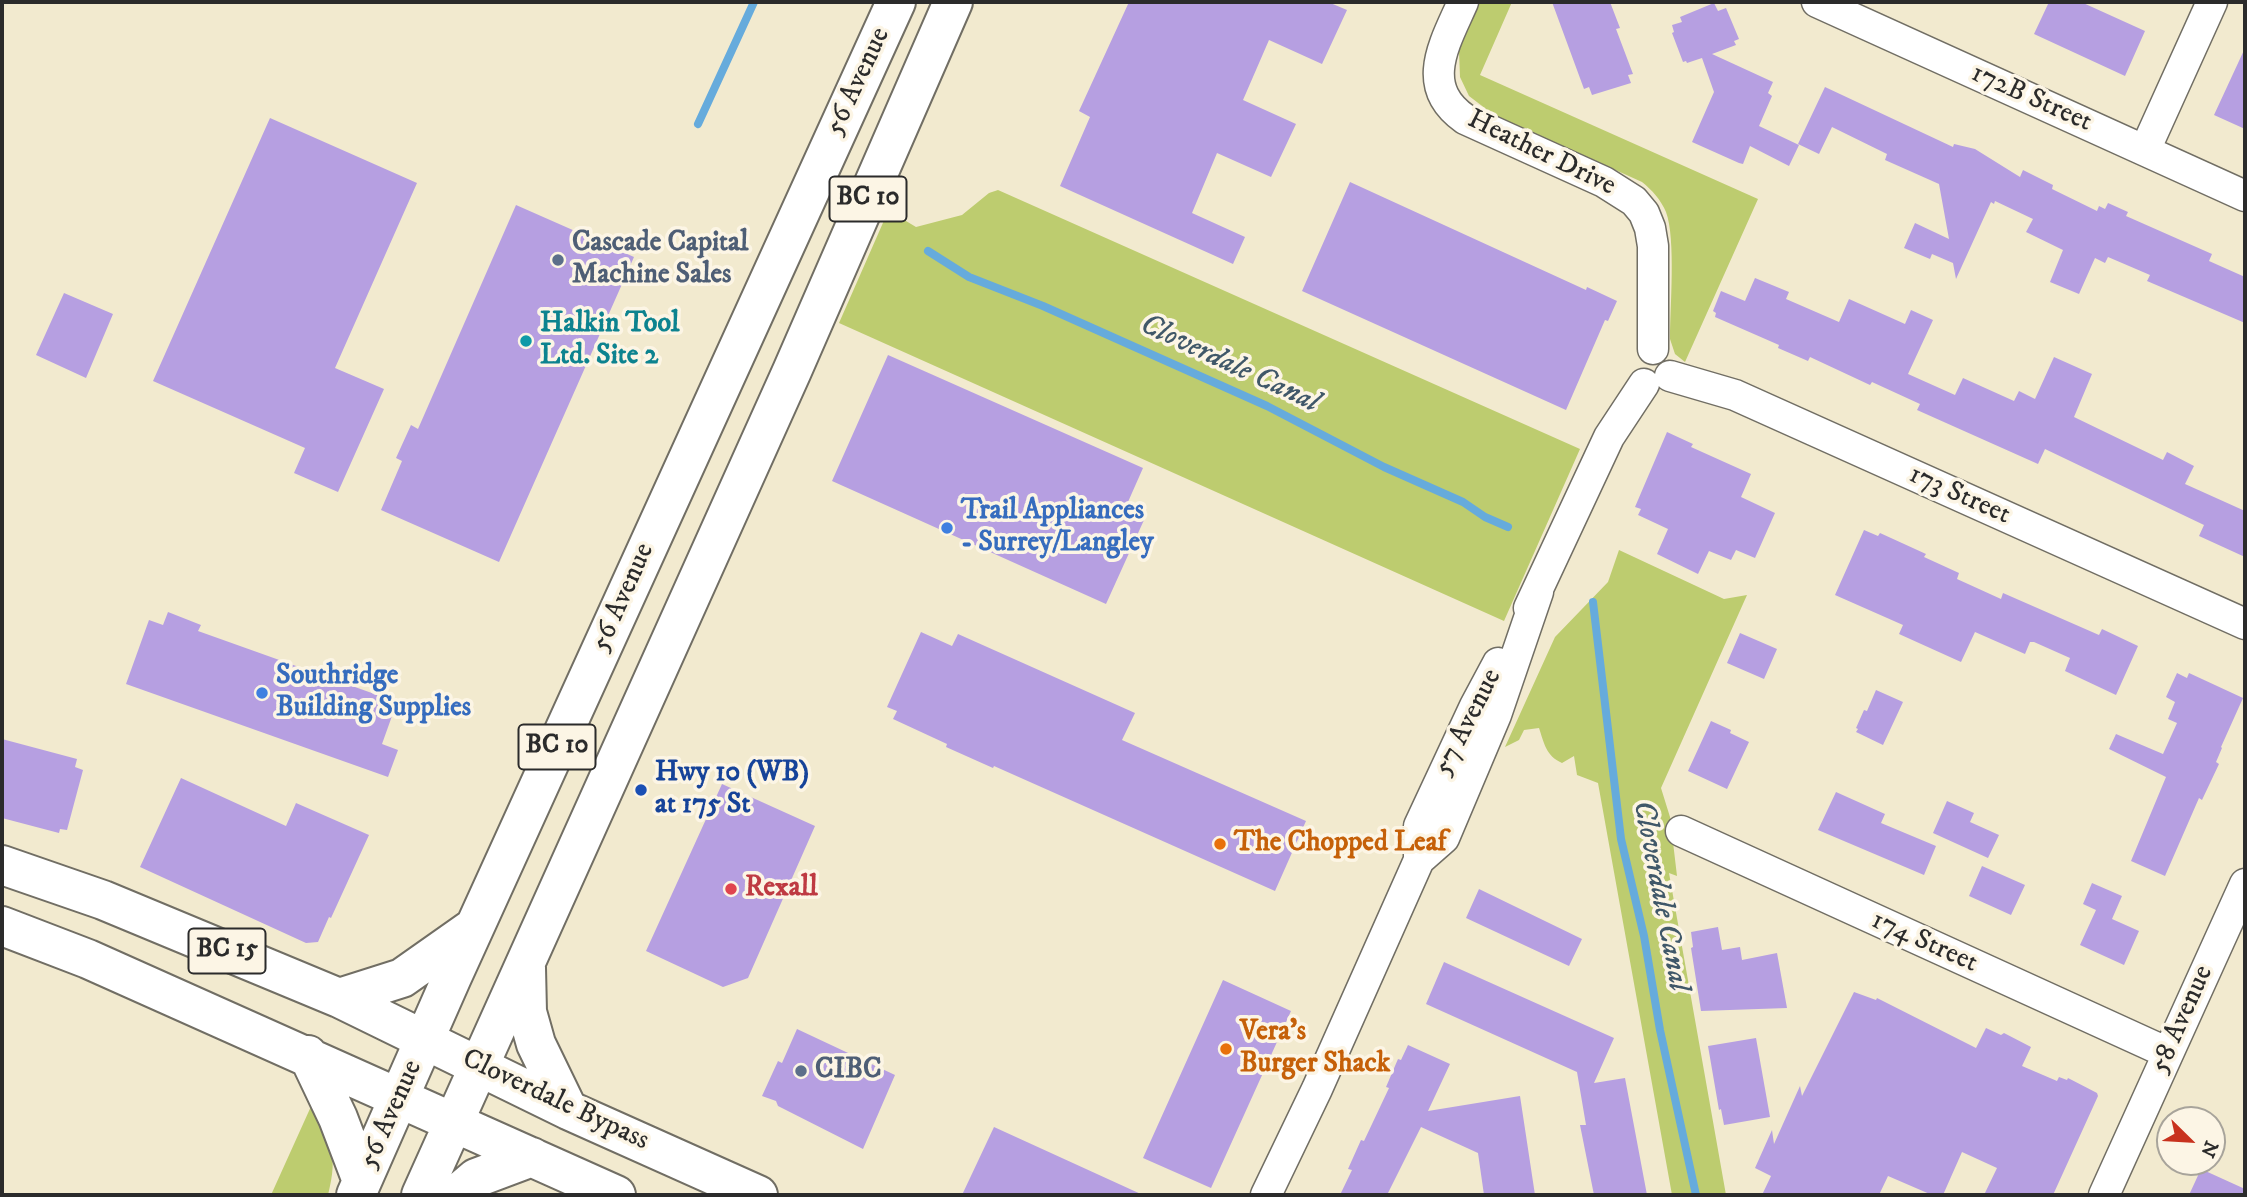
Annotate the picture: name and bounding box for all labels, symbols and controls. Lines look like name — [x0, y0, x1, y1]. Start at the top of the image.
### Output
street label: 56 Avenue — [819, 23, 899, 141]
street label: 172B Street — [1965, 57, 2097, 141]
street label: Heather Drive — [1462, 104, 1620, 204]
road number: BC 10 — [830, 176, 906, 222]
place label: Cascade Capital Machine Sales — [572, 227, 748, 293]
marker: Cascade Capital Machine Sales — [550, 252, 566, 268]
place label: Halkin Tool Ltd. Site 2 — [540, 308, 679, 374]
water label: Cloverdale Canal — [1134, 308, 1324, 422]
marker: Halkin Tool Ltd. Site 2 — [518, 333, 534, 349]
street label: 173 Street — [1903, 459, 2015, 533]
place label: Trail Appliances - Surrey/Langley — [961, 495, 1153, 561]
marker: Trail Appliances - Surrey/Langley — [939, 520, 955, 536]
street label: 56 Avenue — [585, 539, 663, 657]
place label: Southridge Building Supplies — [276, 660, 471, 726]
street label: 57 Avenue — [1428, 664, 1510, 782]
marker: Southridge Building Supplies — [254, 685, 270, 701]
road number: BC 10 — [518, 724, 596, 769]
place label: Hwy 10 (WB) at 175 St — [655, 757, 809, 823]
marker: Hwy 10 (WB) at 175 St — [633, 782, 649, 798]
water label: Cloverdale Canal — [1623, 798, 1695, 994]
place label: The Chopped Leaf — [1234, 827, 1446, 861]
marker: The Chopped Leaf — [1212, 836, 1228, 852]
place label: Rexall — [745, 872, 818, 906]
marker: Rexall — [723, 881, 739, 897]
street label: 174 Street — [1866, 905, 1982, 981]
road number: BC 15 — [188, 928, 266, 974]
street label: 58 Avenue — [2144, 961, 2222, 1079]
place label: Vera's Burger Shack — [1240, 1016, 1390, 1082]
marker: Vera's Burger Shack — [1218, 1041, 1234, 1057]
street label: Cloverdale Bypass — [456, 1043, 654, 1159]
place label: CIBC — [815, 1054, 882, 1088]
street label: 56 Avenue — [353, 1056, 431, 1174]
marker: CIBC — [793, 1063, 809, 1079]
north arrow — [2156, 1106, 2226, 1176]
text: N — [2195, 1137, 2222, 1161]

